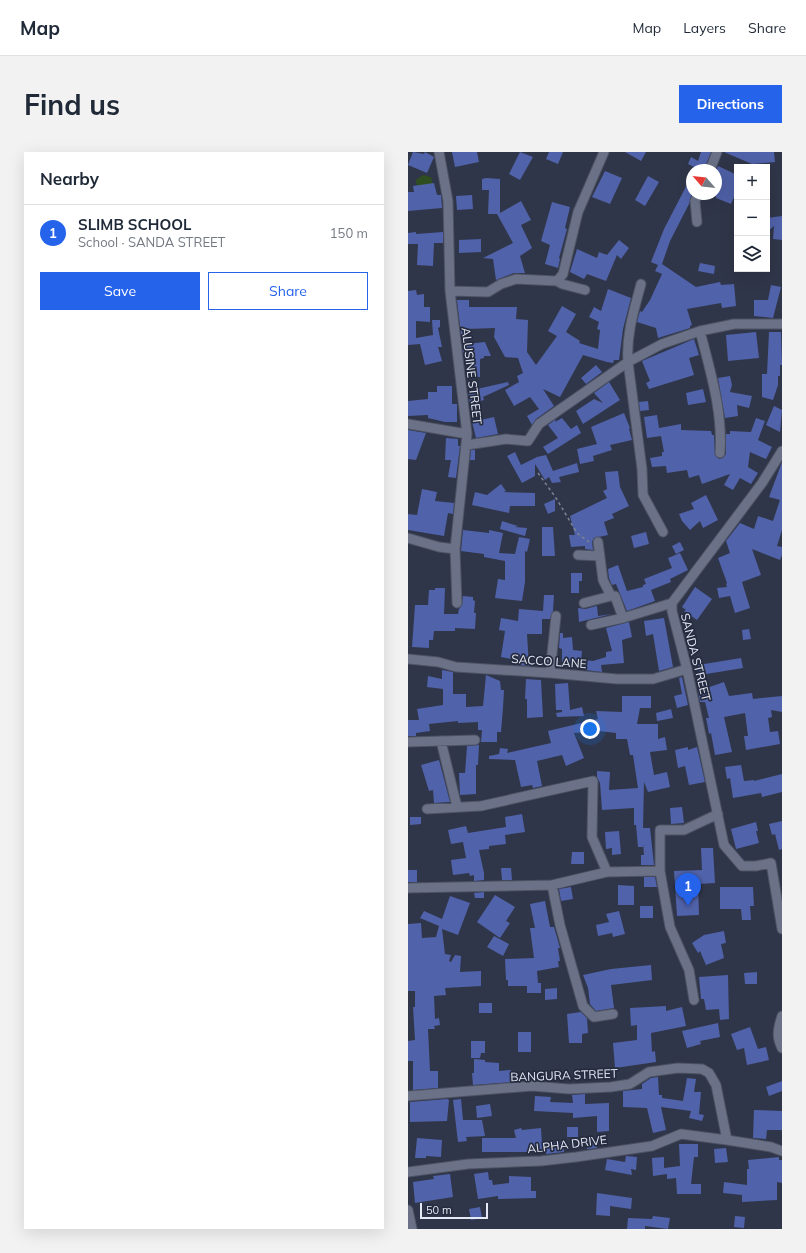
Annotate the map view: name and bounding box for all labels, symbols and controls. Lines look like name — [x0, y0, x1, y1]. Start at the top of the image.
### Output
text: Map — [20, 16, 60, 40]
text: Map — [632, 19, 661, 37]
text: Layers — [683, 19, 726, 37]
text: Share — [748, 19, 786, 37]
button: Directions — [679, 85, 782, 123]
text: Find us — [24, 87, 120, 122]
north arrow — [686, 164, 722, 200]
map controls — [734, 164, 770, 272]
button: + — [734, 164, 770, 200]
text: Nearby — [40, 168, 99, 189]
button: − — [734, 200, 770, 236]
text: SLIMB SCHOOL — [78, 215, 191, 234]
text: 1 — [49, 225, 57, 241]
text: 150 m — [330, 225, 368, 241]
text: School · SANDA STREET — [78, 234, 225, 250]
button: layers — [734, 236, 770, 272]
button: Save — [40, 272, 200, 310]
button: Share — [208, 272, 368, 310]
street label: ALUSINE STREET — [459, 327, 485, 426]
street label: SANDA STREET — [678, 611, 714, 703]
street label: SACCO LANE — [511, 651, 587, 671]
your location — [580, 719, 600, 739]
pin: 1 — [675, 873, 701, 906]
street label: BANGURA STREET — [510, 1066, 619, 1084]
street label: ALPHA DRIVE — [526, 1132, 608, 1156]
scale bar — [420, 1201, 488, 1220]
text: 50 m — [426, 1203, 452, 1217]

